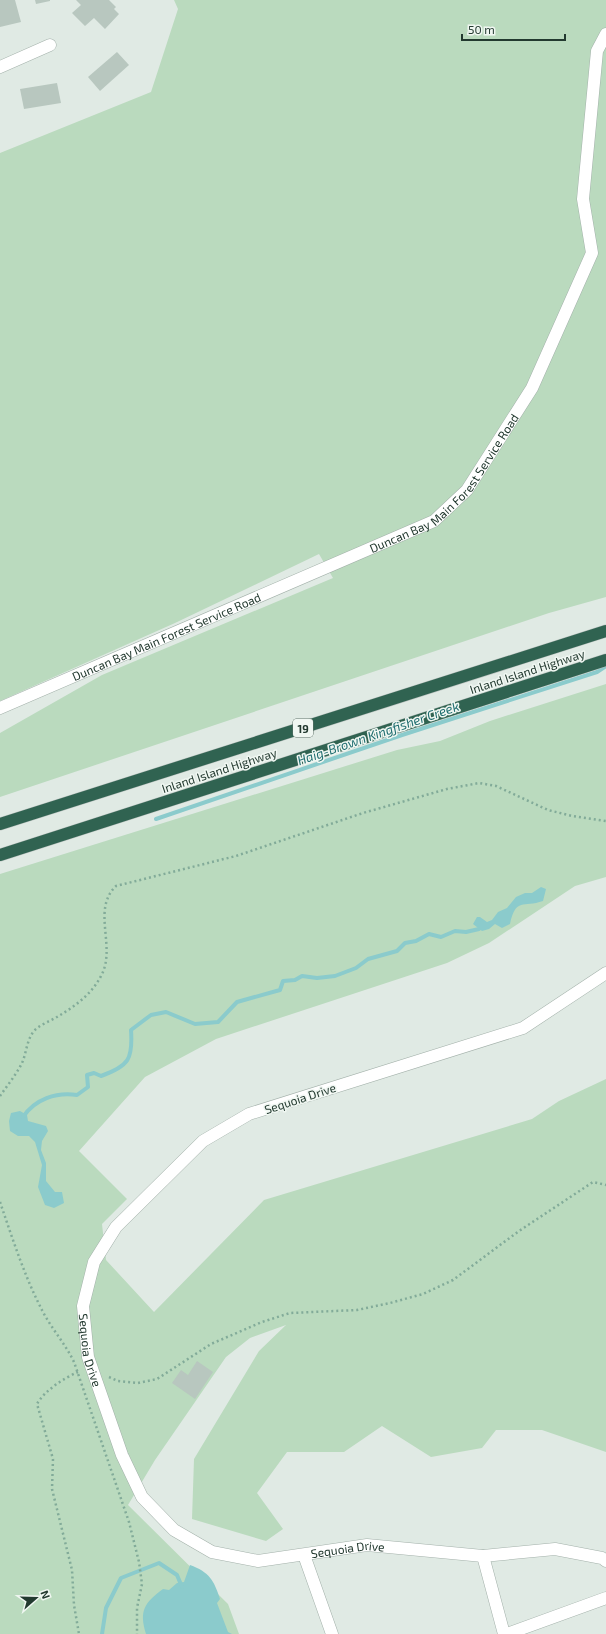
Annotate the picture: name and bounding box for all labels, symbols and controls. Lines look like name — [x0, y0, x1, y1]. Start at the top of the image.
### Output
scale bar — [462, 16, 565, 42]
text: 50 m — [468, 22, 495, 36]
street label: Duncan Bay Main Forest Service Road — [367, 411, 521, 555]
street label: Duncan Bay Main Forest Service Road — [70, 590, 263, 683]
street label: Inland Island Highway — [468, 646, 587, 696]
water label: Haig-Brown Kingfisher Creek — [295, 698, 461, 768]
road number: 19 — [293, 719, 313, 737]
street label: Inland Island Highway — [160, 745, 279, 795]
street label: Sequoia Drive — [262, 1080, 338, 1116]
street label: Sequoia Drive — [77, 1313, 105, 1388]
street label: Sequoia Drive — [310, 1538, 385, 1560]
north arrow — [16, 1578, 56, 1618]
text: N — [38, 1588, 53, 1600]

